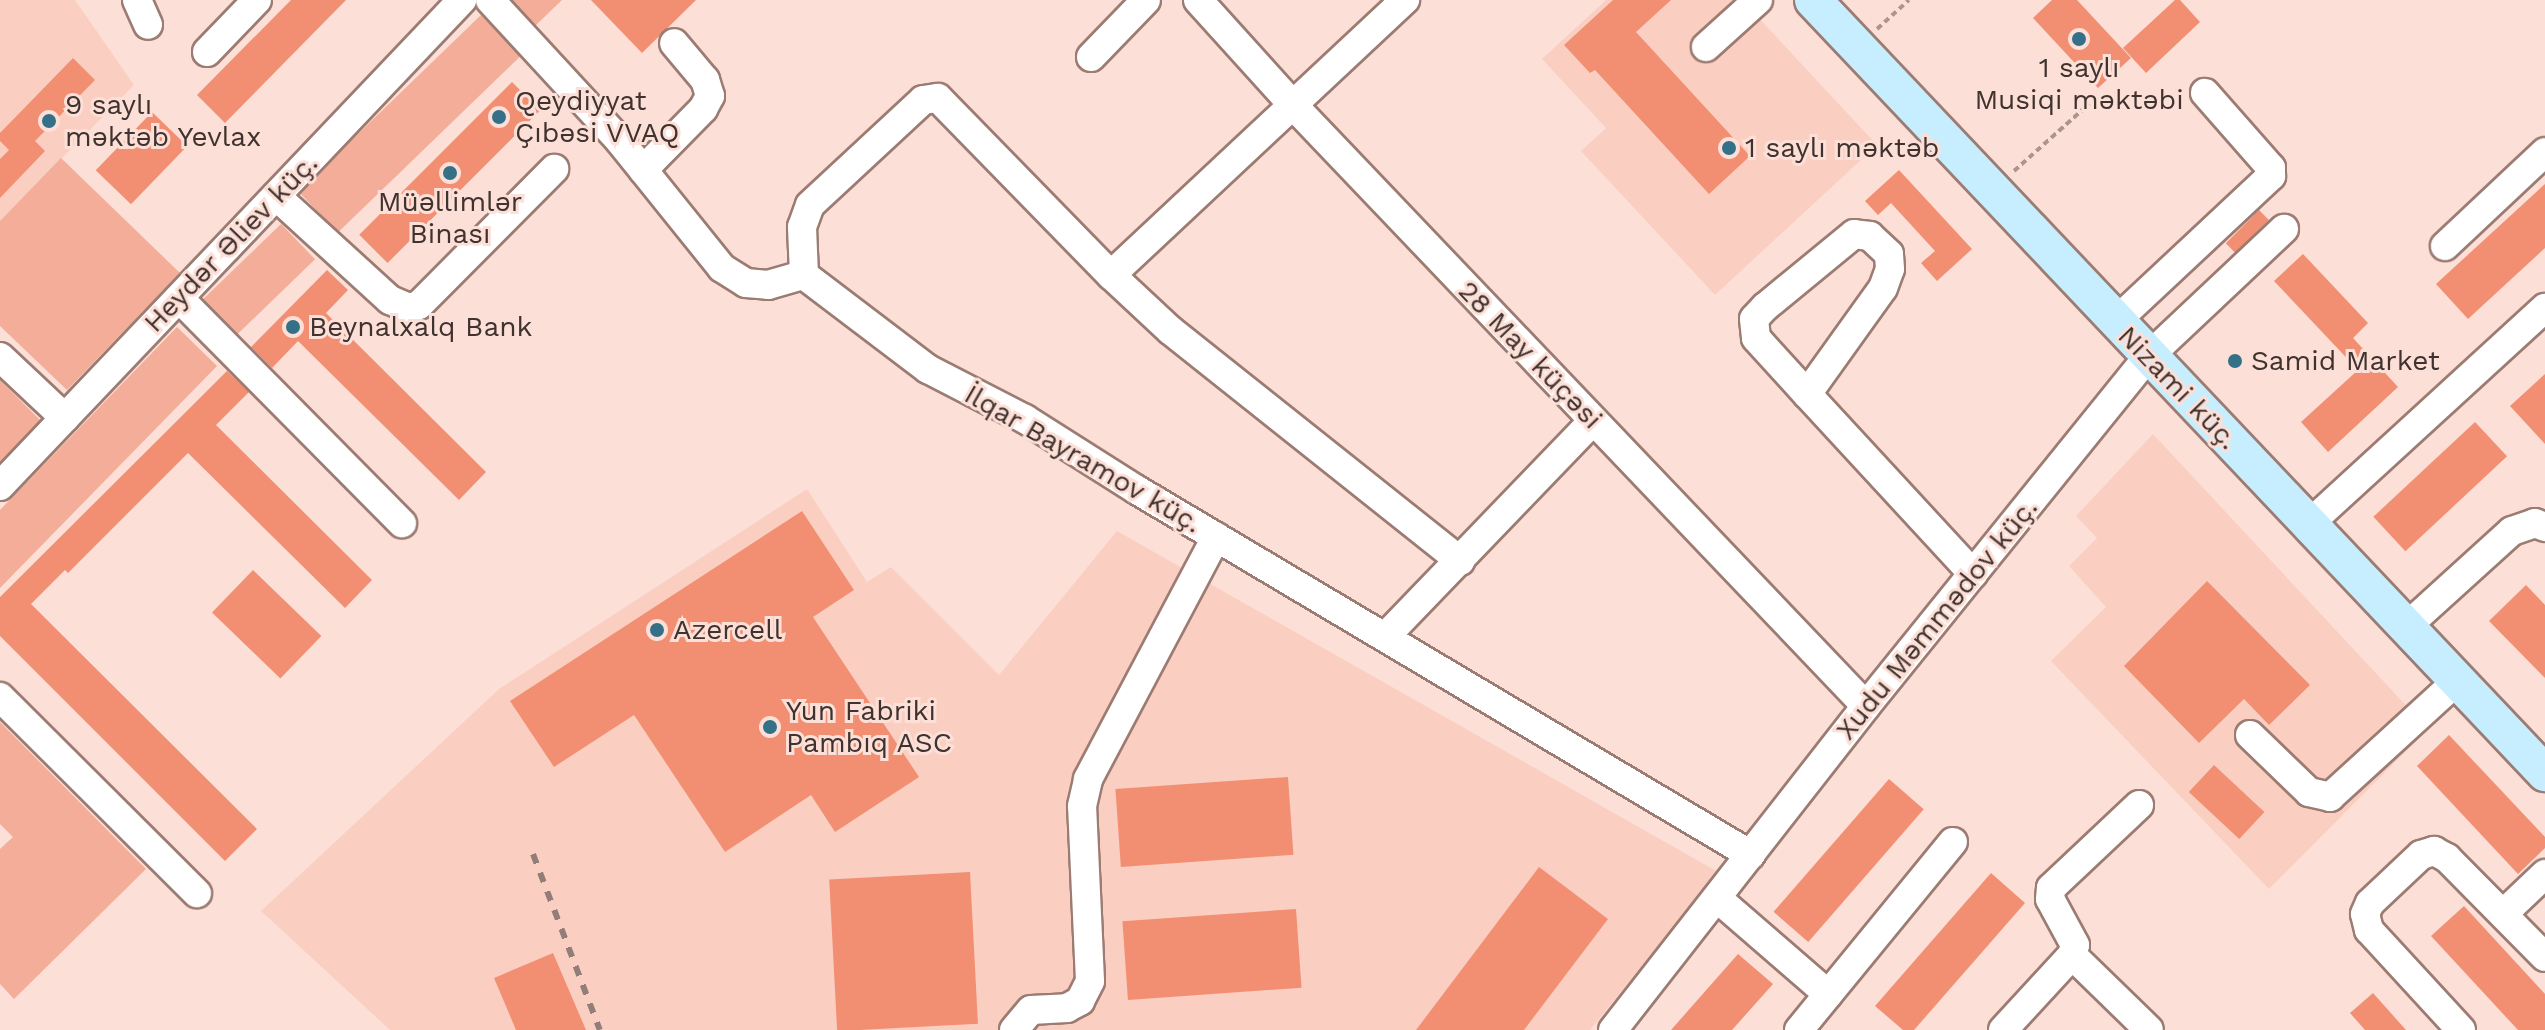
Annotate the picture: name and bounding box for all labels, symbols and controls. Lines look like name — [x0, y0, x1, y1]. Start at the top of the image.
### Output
marker: 1 saylı Musiqi məktəbi — [2070, 30, 2088, 48]
place label: 1 saylı Musiqi məktəbi — [1974, 51, 2184, 117]
place label: Qeydiyyat Çıbəsi VVAQ — [515, 84, 680, 150]
place label: 9 saylı məktəb Yevlax — [65, 88, 262, 154]
marker: Qeydiyyat Çıbəsi VVAQ — [490, 108, 508, 126]
marker: 9 saylı məktəb Yevlax — [40, 112, 58, 130]
place label: 1 saylı məktəb — [1745, 131, 1939, 165]
marker: 1 saylı məktəb — [1720, 139, 1738, 157]
street label: Heydər Əliev küç. — [137, 146, 325, 340]
marker: Müəllimlər Binası — [441, 164, 459, 182]
place label: Müəllimlər Binası — [378, 185, 522, 251]
street label: 28 May küçəsi — [1451, 274, 1609, 436]
place label: Beynalxalq Bank — [309, 310, 532, 344]
marker: Beynalxalq Bank — [284, 318, 302, 336]
street label: Nizami küç. — [2111, 319, 2245, 457]
place label: Samid Market — [2251, 344, 2440, 378]
marker: Samid Market — [2226, 352, 2244, 370]
street label: İlqar Bayramov küç. — [958, 377, 1208, 541]
street label: Xudu Məmmədov küç. — [1829, 491, 2045, 747]
place label: Azercell — [673, 613, 782, 647]
marker: Azercell — [648, 621, 666, 639]
place label: Yun Fabriki Pambıq ASC — [786, 694, 953, 760]
marker: Yun Fabriki Pambıq ASC — [761, 718, 779, 736]

